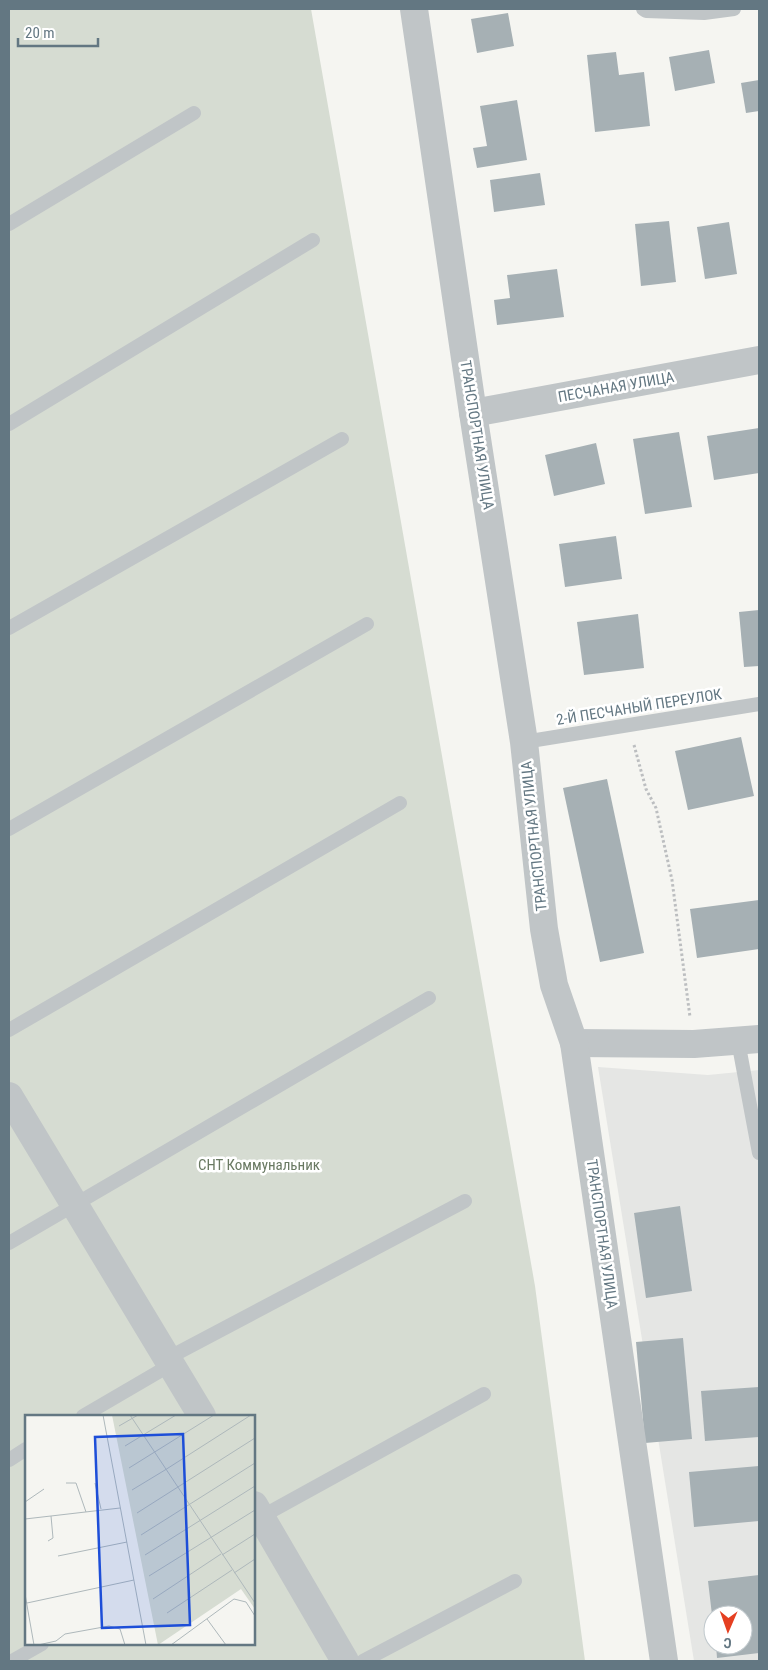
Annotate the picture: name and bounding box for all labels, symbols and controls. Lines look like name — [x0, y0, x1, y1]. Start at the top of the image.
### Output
scale bar — [18, 15, 98, 47]
text: 20 m — [25, 24, 55, 42]
street label: ТРАНСПОРТНАЯ УЛИЦА — [456, 359, 498, 511]
street label: ПЕСЧАНАЯ УЛИЦА — [556, 368, 676, 406]
street label: 2-Й ПЕСЧАНЫЙ ПЕРЕУЛОК — [555, 685, 724, 729]
street label: ТРАНСПОРТНАЯ УЛИЦА — [517, 760, 551, 912]
park label: СНТ Коммунальник — [198, 1156, 320, 1174]
street label: ТРАНСПОРТНАЯ УЛИЦА — [583, 1158, 621, 1310]
inset map — [25, 1415, 255, 1645]
north arrow — [703, 1605, 753, 1655]
text: С — [723, 1635, 732, 1651]

